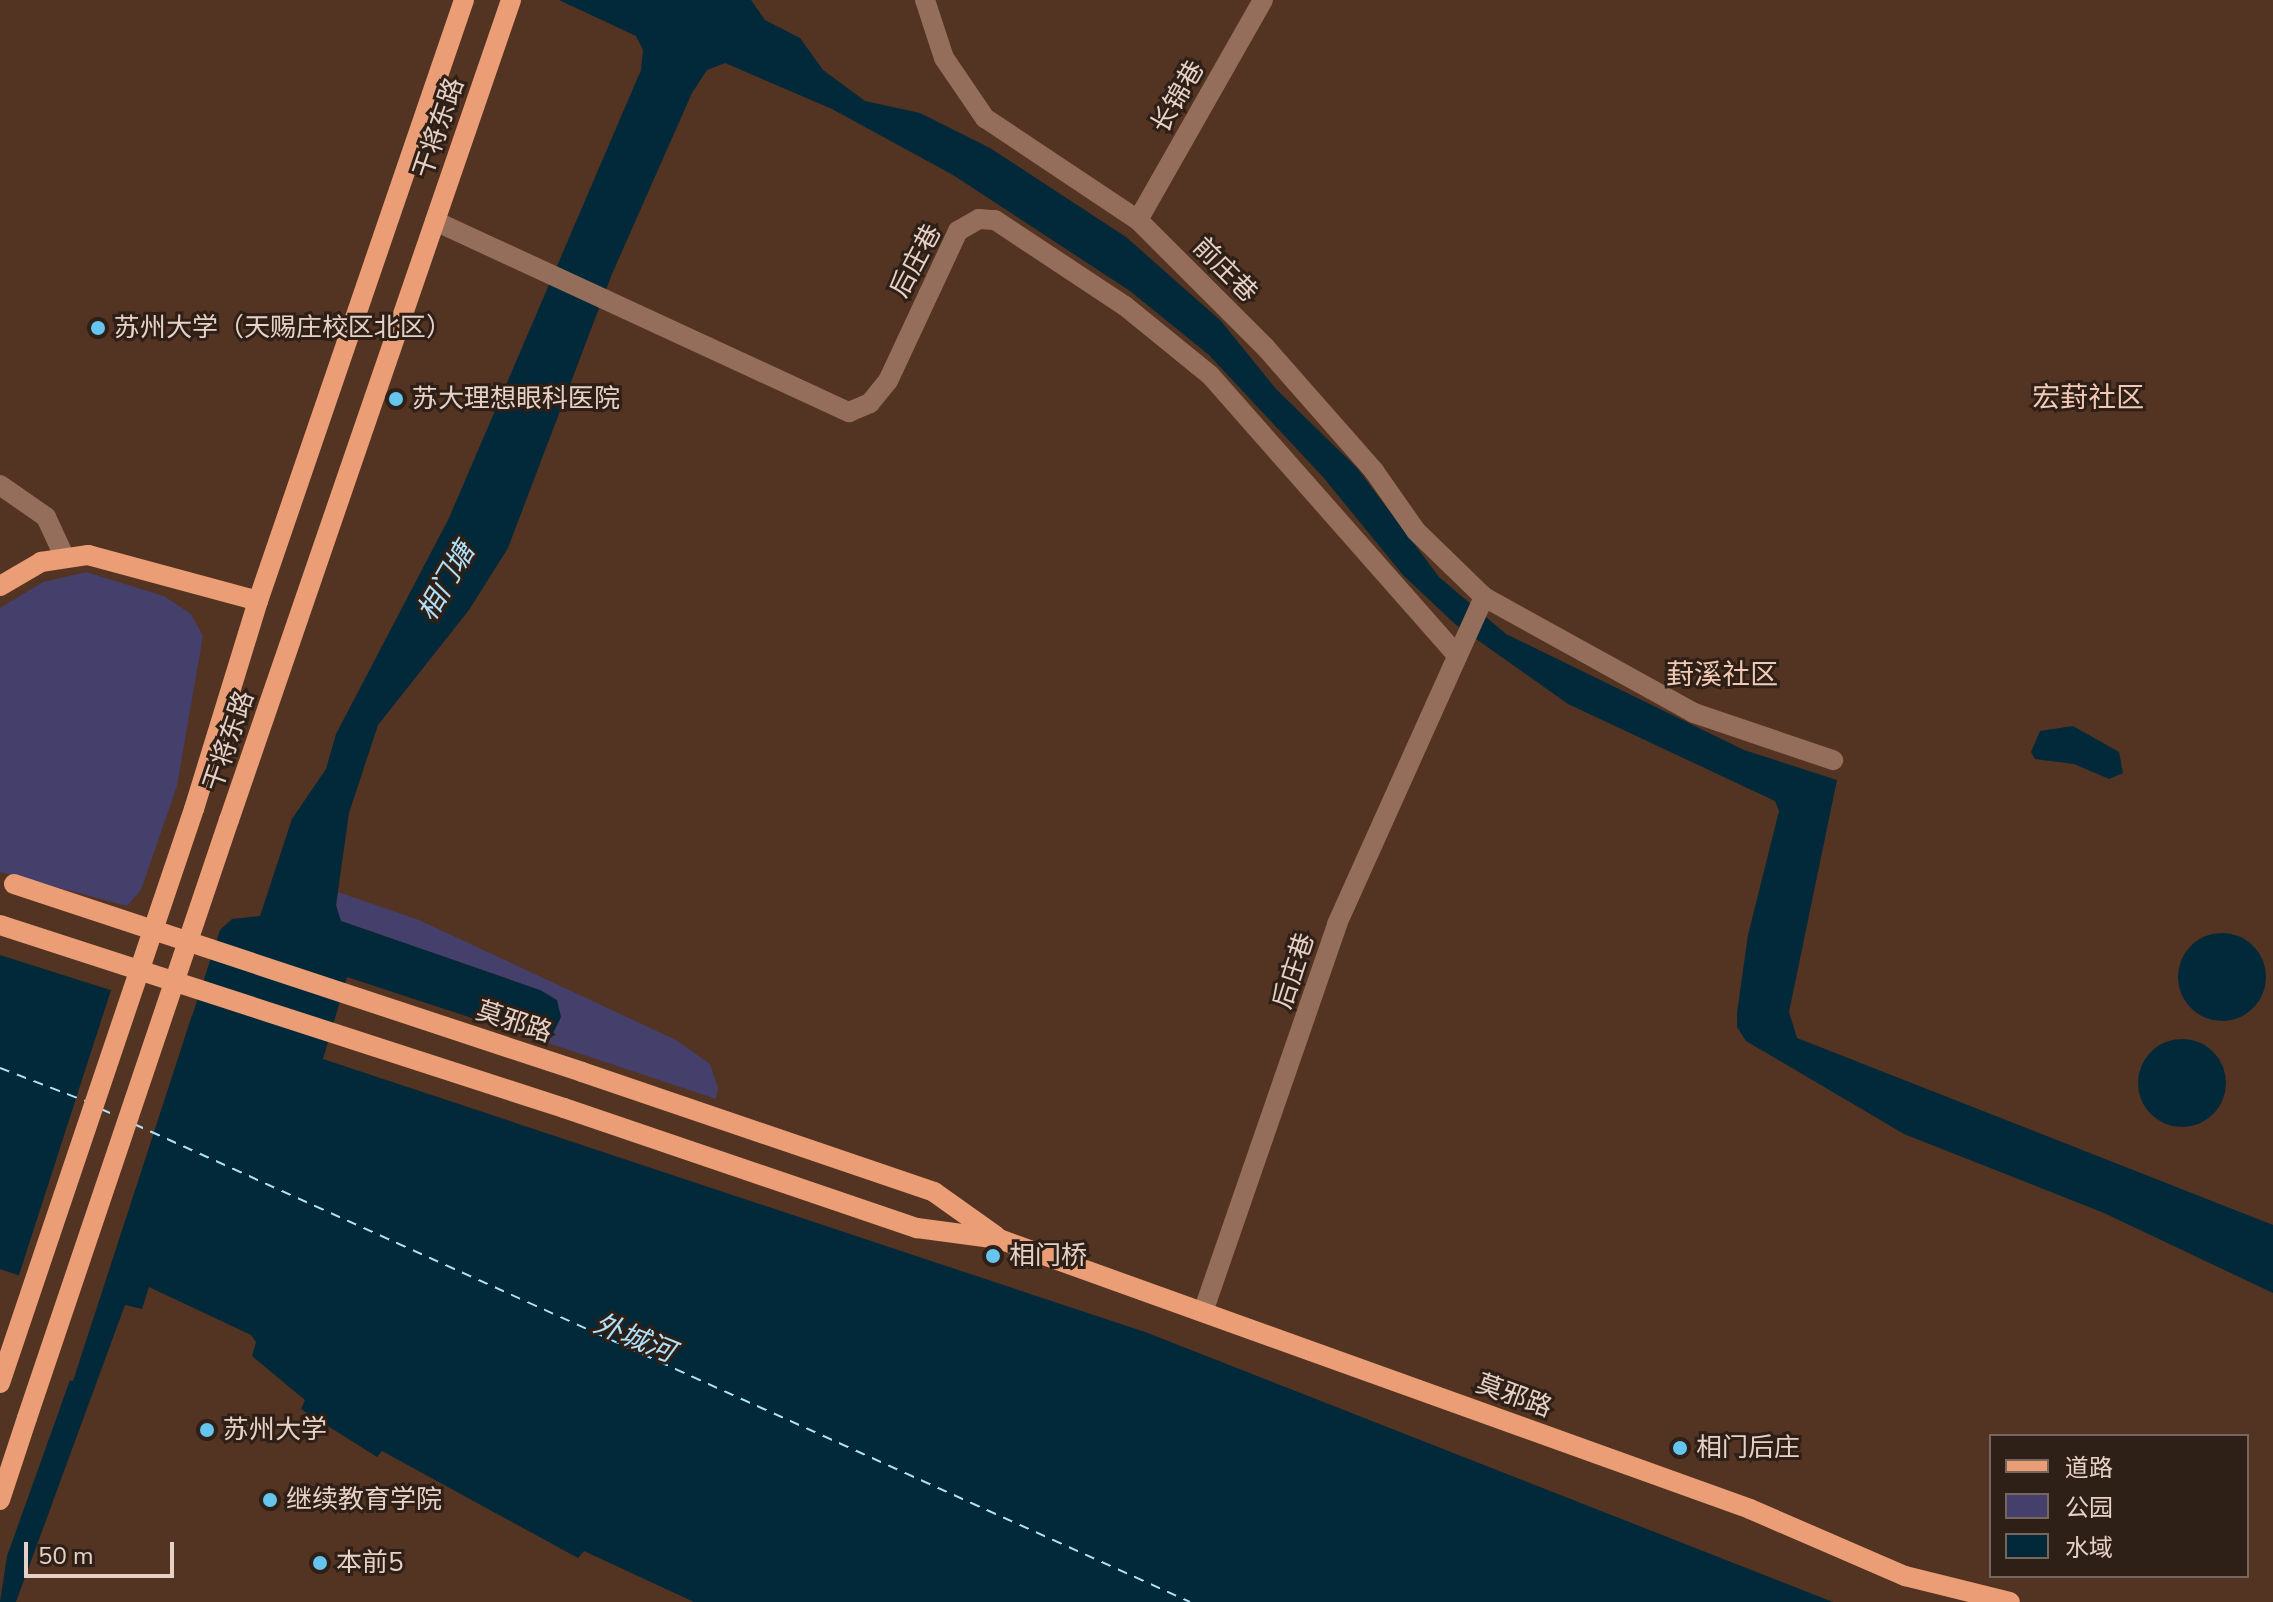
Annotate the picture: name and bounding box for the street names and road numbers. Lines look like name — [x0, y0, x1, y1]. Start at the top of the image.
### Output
street label: 长锦巷 — [1145, 55, 1211, 139]
street label: 干将东路 — [407, 74, 471, 182]
street label: 后庄巷 — [884, 219, 948, 303]
street label: 前庄巷 — [1186, 231, 1264, 309]
street label: 干将东路 — [197, 687, 261, 795]
street label: 后庄巷 — [1267, 929, 1321, 1013]
street label: 莫邪路 — [472, 995, 556, 1049]
street label: 莫邪路 — [1472, 1368, 1556, 1424]

